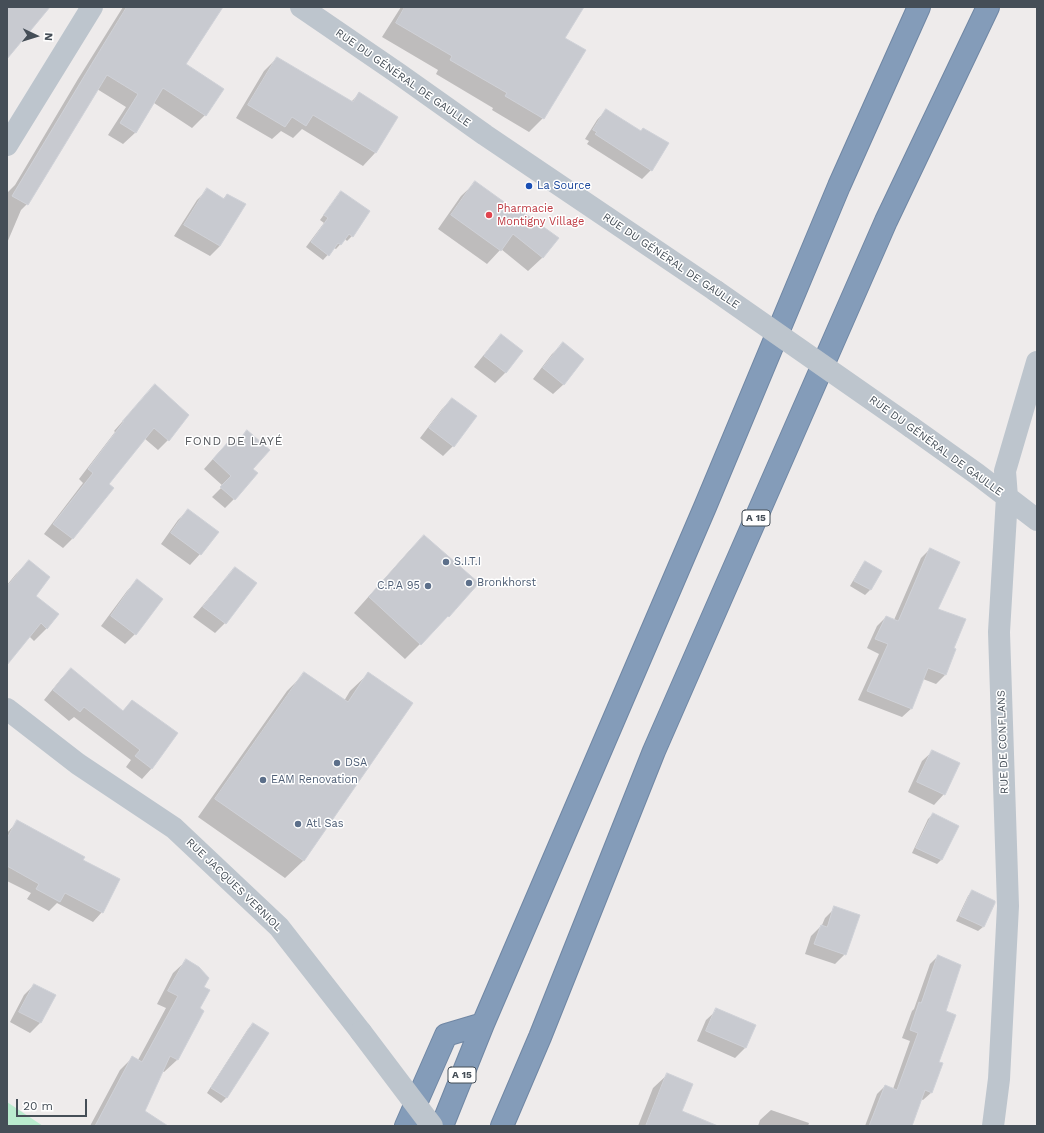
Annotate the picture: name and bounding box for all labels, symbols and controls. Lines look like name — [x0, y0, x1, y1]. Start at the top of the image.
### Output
north arrow — [16, 16, 56, 56]
street label: RUE DU GÉNÉRAL DE GAULLE — [333, 26, 473, 130]
text: N — [42, 32, 55, 41]
place label: La Source — [537, 179, 591, 193]
marker: La Source — [524, 181, 534, 191]
place label: Pharmacie Montigny Village — [497, 202, 584, 228]
marker: Pharmacie Montigny Village — [484, 210, 494, 220]
street label: RUE DU GÉNÉRAL DE GAULLE — [600, 210, 742, 312]
street label: RUE DU GÉNÉRAL DE GAULLE — [867, 393, 1005, 499]
district label: FOND DE LAYÉ — [185, 434, 283, 448]
road number: A 15 — [742, 510, 770, 526]
place label: S.I.T.I — [454, 555, 481, 569]
marker: S.I.T.I — [441, 557, 451, 567]
place label: Bronkhorst — [477, 576, 536, 590]
marker: Bronkhorst — [464, 578, 474, 588]
place label: C.P.A 95 — [377, 579, 420, 593]
marker: C.P.A 95 — [423, 581, 433, 591]
street label: RUE DE CONFLANS — [995, 690, 1011, 794]
place label: DSA — [345, 756, 367, 770]
marker: DSA — [332, 758, 342, 768]
place label: EAM Renovation — [271, 773, 358, 787]
marker: EAM Renovation — [258, 775, 268, 785]
place label: Atl Sas — [306, 817, 344, 831]
marker: Atl Sas — [293, 819, 303, 829]
street label: RUE JACQUES VERNIOL — [183, 836, 285, 934]
road number: A 15 — [448, 1067, 476, 1083]
scale bar — [18, 1091, 89, 1117]
text: 20 m — [23, 1099, 53, 1113]

